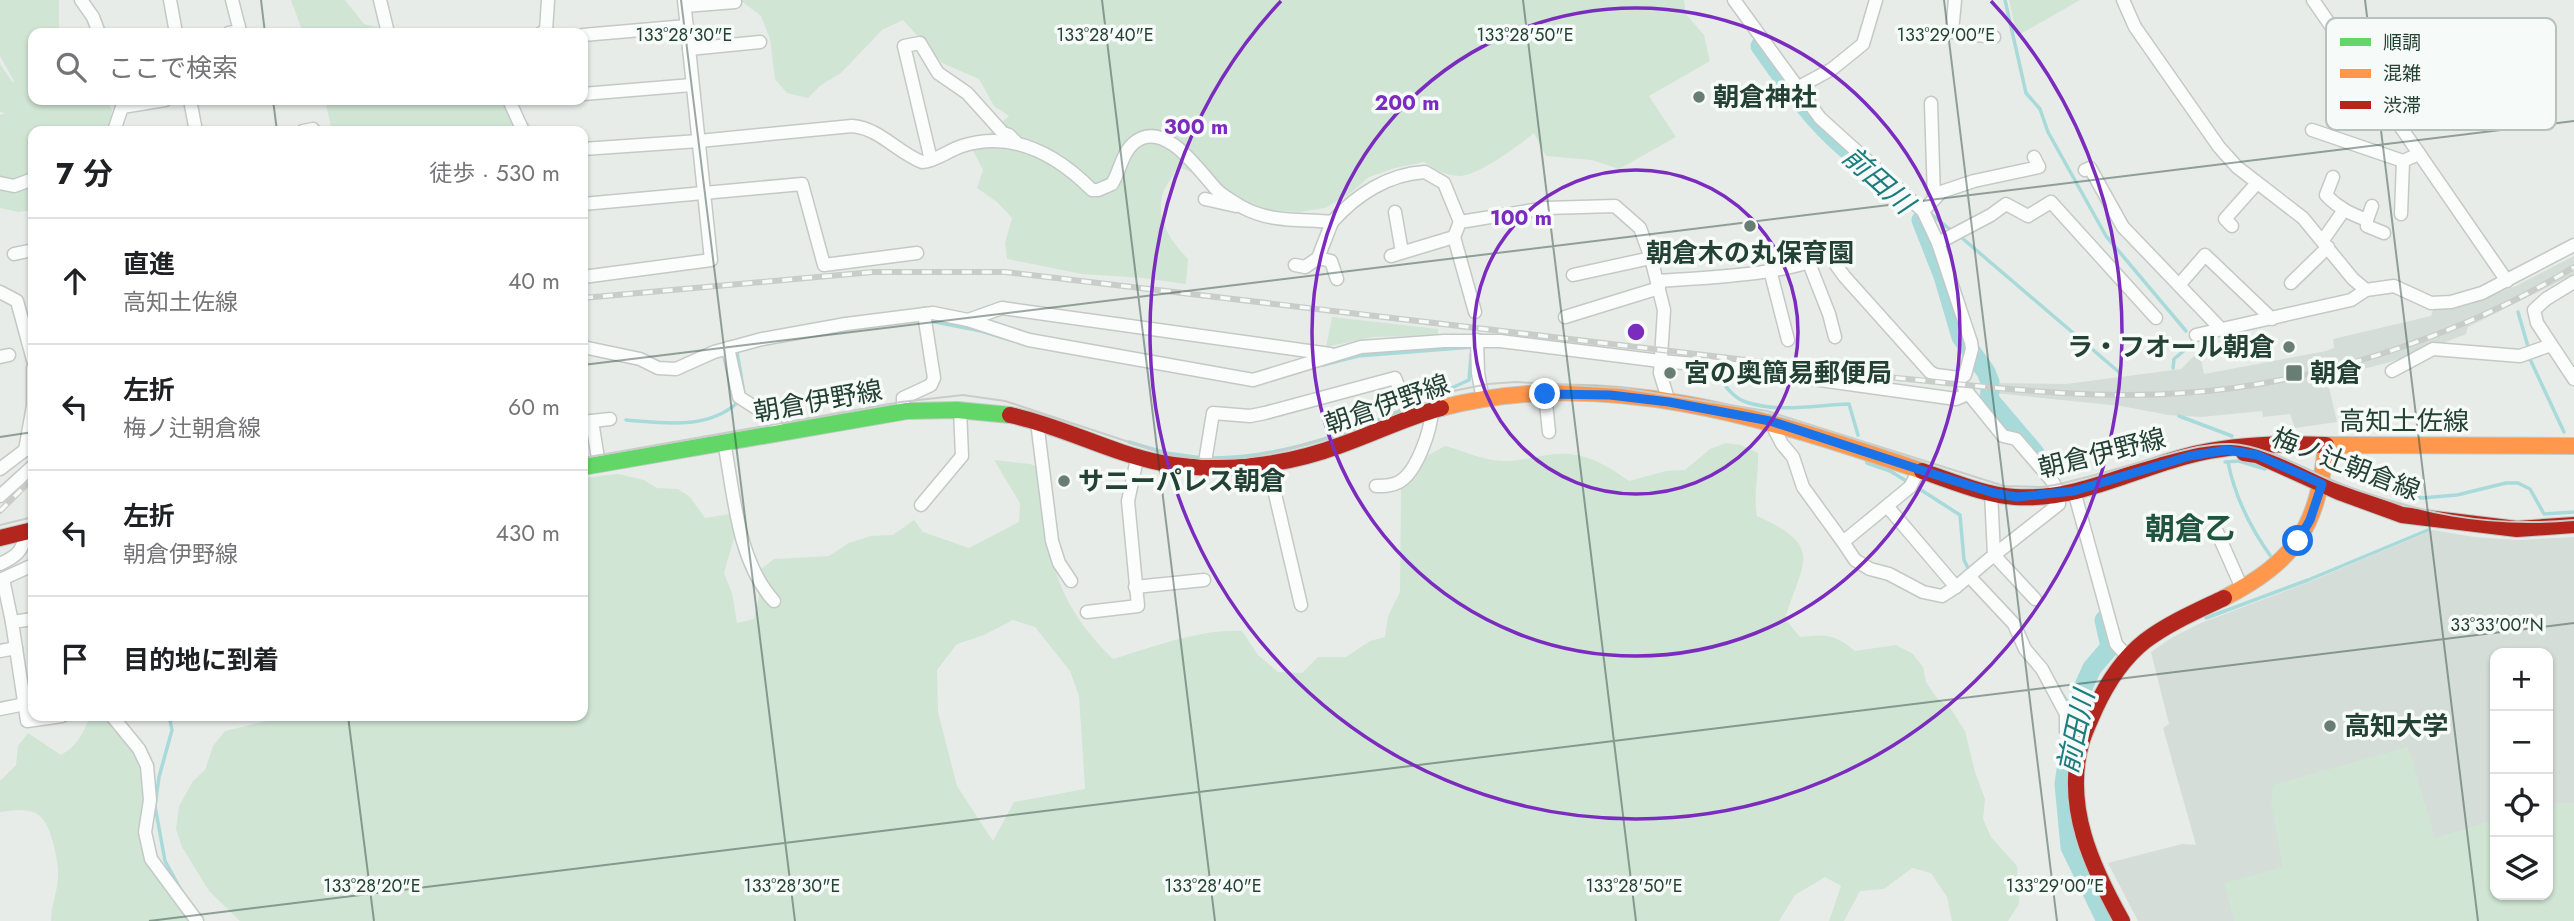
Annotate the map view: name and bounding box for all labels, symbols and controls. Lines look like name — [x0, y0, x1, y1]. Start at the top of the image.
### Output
legend — [2326, 18, 2556, 130]
text: 133°28'30"E — [636, 22, 732, 48]
text: 133°28'40"E — [1056, 22, 1154, 48]
text: 133°28'50"E — [1476, 22, 1574, 48]
text: 133°29'00"E — [1897, 22, 1995, 48]
search box — [28, 28, 588, 105]
text: 順調 — [2383, 29, 2421, 56]
icon: search — [52, 48, 90, 86]
text: ここで検索 — [108, 49, 238, 87]
text: 混雑 — [2383, 60, 2421, 87]
place label: 朝倉神社 — [1713, 78, 1817, 116]
text: 200 m — [1374, 88, 1440, 118]
marker: 朝倉神社 — [1691, 89, 1707, 105]
text: 渋滞 — [2383, 92, 2421, 119]
text: 300 m — [1164, 112, 1228, 142]
water label: 前田川 — [1833, 137, 1925, 225]
text: 7 分 — [56, 152, 113, 195]
text: 徒歩 · 530 m — [429, 156, 560, 190]
text: 100 m — [1490, 203, 1552, 233]
marker: 朝倉木の丸保育園 — [1742, 218, 1758, 234]
place label: 朝倉木の丸保育園 — [1646, 234, 1854, 272]
text: 直進 — [123, 245, 175, 283]
icon: ahead — [56, 262, 94, 300]
text: 40 m — [508, 264, 560, 298]
text: 高知土佐線 — [123, 285, 238, 319]
centre of rings — [1624, 320, 1648, 344]
place label: ラ・フオール朝倉 — [2067, 328, 2275, 366]
marker: ラ・フオール朝倉 — [2281, 339, 2297, 355]
place label: 宮の奥簡易郵便局 — [1684, 354, 1892, 392]
place label: 朝倉 — [2310, 354, 2362, 392]
marker: 朝倉 — [2284, 363, 2304, 383]
street label: 朝倉伊野線 — [1319, 365, 1455, 443]
marker: 宮の奥簡易郵便局 — [1662, 365, 1678, 381]
text: 左折 — [123, 371, 175, 409]
street label: 朝倉伊野線 — [751, 371, 885, 431]
route end — [1529, 378, 1560, 409]
icon: left — [56, 388, 94, 426]
text: 60 m — [508, 390, 560, 424]
street label: 高知土佐線 — [2339, 402, 2469, 440]
text: 梅ノ辻朝倉線 — [123, 411, 261, 445]
street label: 梅ノ辻朝倉線 — [2266, 418, 2426, 510]
street label: 朝倉伊野線 — [2034, 419, 2170, 487]
place label: サニーパレス朝倉 — [1078, 462, 1286, 500]
marker: サニーパレス朝倉 — [1056, 473, 1072, 489]
text: 左折 — [123, 497, 175, 535]
district label: 朝倉乙 — [2145, 507, 2235, 550]
icon: left — [56, 514, 94, 552]
text: 430 m — [495, 516, 560, 550]
route start — [2282, 525, 2313, 556]
text: 朝倉伊野線 — [123, 537, 238, 571]
text: 33°33'00"N — [2450, 612, 2544, 638]
icon: arrive — [56, 640, 94, 678]
text: 目的地に到着 — [123, 641, 279, 679]
map controls — [2490, 648, 2553, 900]
button: + — [2490, 648, 2553, 711]
water label: 前田川 — [2047, 684, 2105, 777]
place label: 高知大学 — [2344, 707, 2448, 745]
button: − — [2490, 711, 2553, 774]
marker: 高知大学 — [2322, 718, 2338, 734]
button: locate — [2490, 774, 2553, 837]
button: layers — [2490, 837, 2553, 900]
text: 133°28'20"E — [323, 873, 421, 899]
text: 133°28'30"E — [744, 873, 840, 899]
text: 133°28'40"E — [1164, 873, 1262, 899]
text: 133°28'50"E — [1585, 873, 1683, 899]
text: 133°29'00"E — [2006, 873, 2104, 899]

